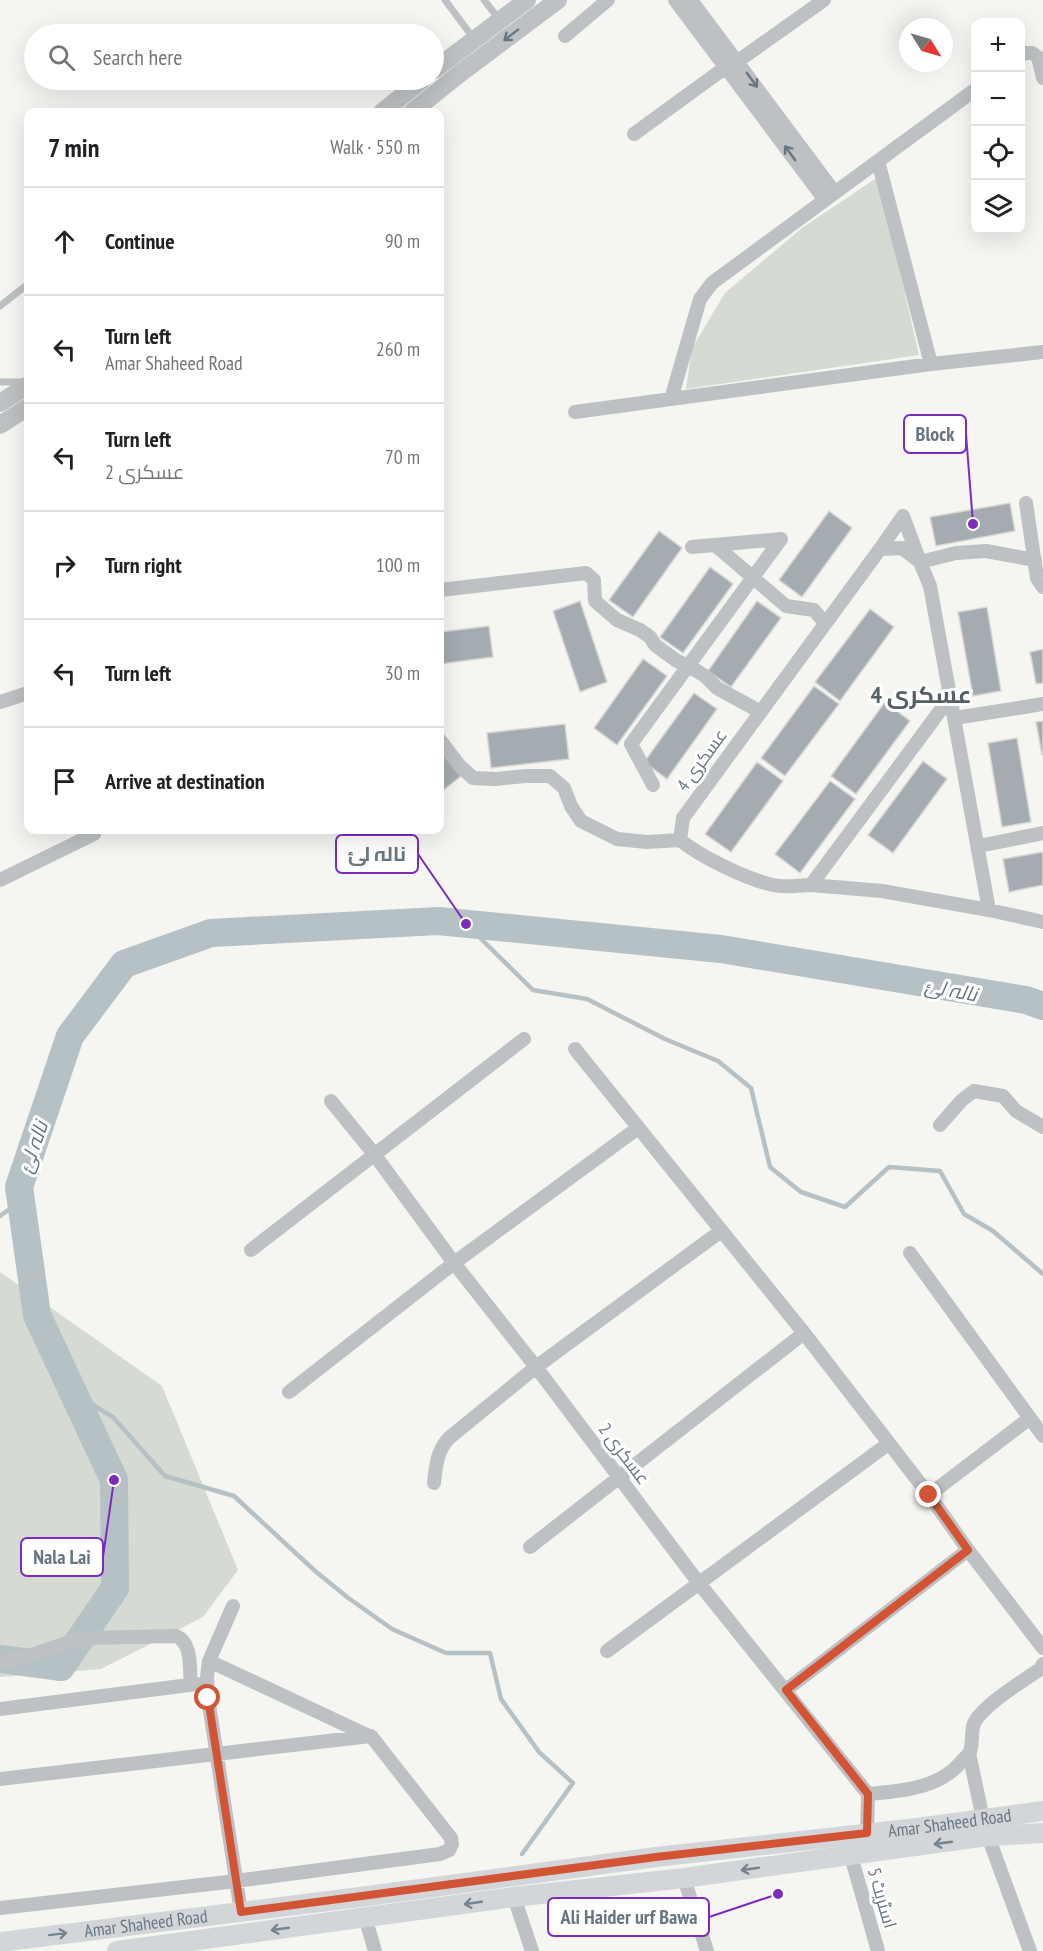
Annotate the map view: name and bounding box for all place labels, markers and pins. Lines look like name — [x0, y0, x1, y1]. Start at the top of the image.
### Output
callout: Block — [904, 415, 966, 453]
callout: نالہ لئ — [336, 835, 418, 873]
callout: Nala Lai — [21, 1538, 103, 1576]
callout: Ali Haider urf Bawa — [548, 1898, 709, 1936]

